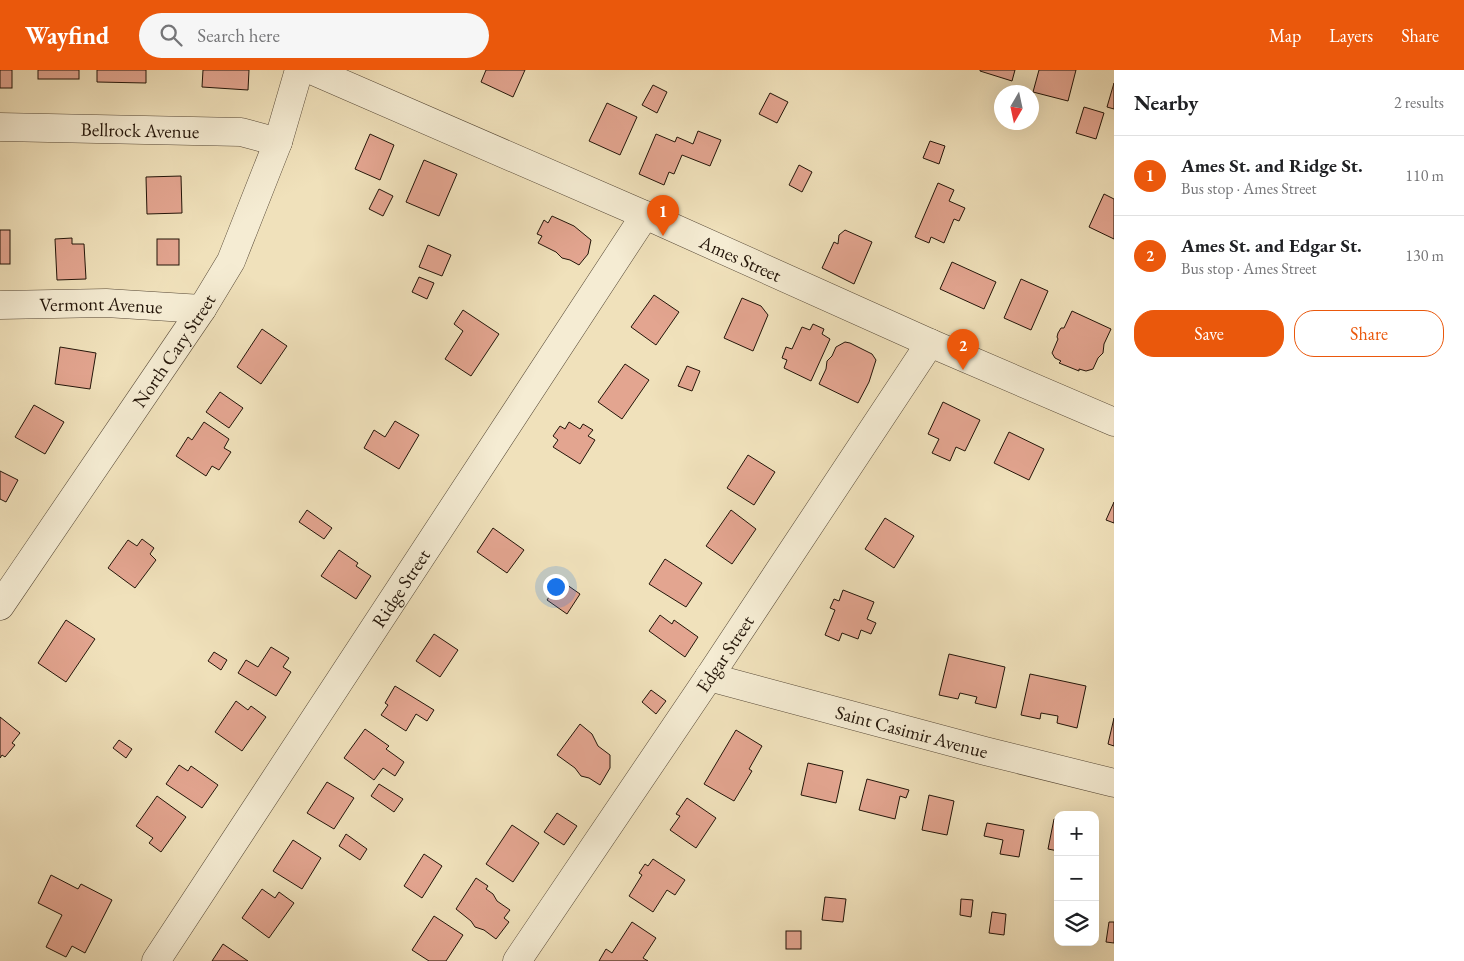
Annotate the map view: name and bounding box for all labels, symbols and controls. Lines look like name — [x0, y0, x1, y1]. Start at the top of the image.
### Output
search box — [139, 13, 489, 58]
text: Wayfind — [25, 20, 109, 51]
icon: search — [157, 21, 185, 49]
text: Search here — [197, 23, 280, 48]
text: Map — [1269, 24, 1301, 47]
text: Layers — [1329, 24, 1373, 47]
text: Share — [1401, 24, 1439, 47]
north arrow — [994, 85, 1039, 130]
text: Nearby — [1134, 89, 1198, 116]
text: 2 results — [1394, 92, 1444, 113]
street label: Bellrock Avenue — [80, 116, 199, 144]
text: Ames St. and Ridge St. — [1181, 153, 1363, 178]
text: 1 — [1146, 165, 1154, 186]
text: 110 m — [1405, 165, 1444, 186]
text: Bus stop · Ames Street — [1181, 178, 1317, 199]
pin: 1 — [647, 195, 679, 236]
street label: Ames Street — [695, 228, 786, 287]
text: Ames St. and Edgar St. — [1181, 233, 1362, 258]
text: 2 — [1146, 245, 1154, 266]
text: 130 m — [1405, 245, 1444, 266]
text: Bus stop · Ames Street — [1181, 258, 1317, 279]
street label: North Cary Street — [126, 289, 221, 412]
street label: Vermont Avenue — [39, 290, 163, 319]
button: Save — [1134, 310, 1284, 357]
button: Share — [1294, 310, 1444, 357]
pin: 2 — [947, 329, 979, 370]
street label: Ridge Street — [366, 544, 435, 632]
your location — [543, 574, 569, 600]
street label: Edgar Street — [690, 610, 759, 697]
street label: Saint Casimir Avenue — [833, 699, 991, 764]
map controls — [1054, 811, 1099, 946]
button: + — [1054, 811, 1099, 856]
button: − — [1054, 856, 1099, 901]
button: layers — [1054, 901, 1099, 946]

